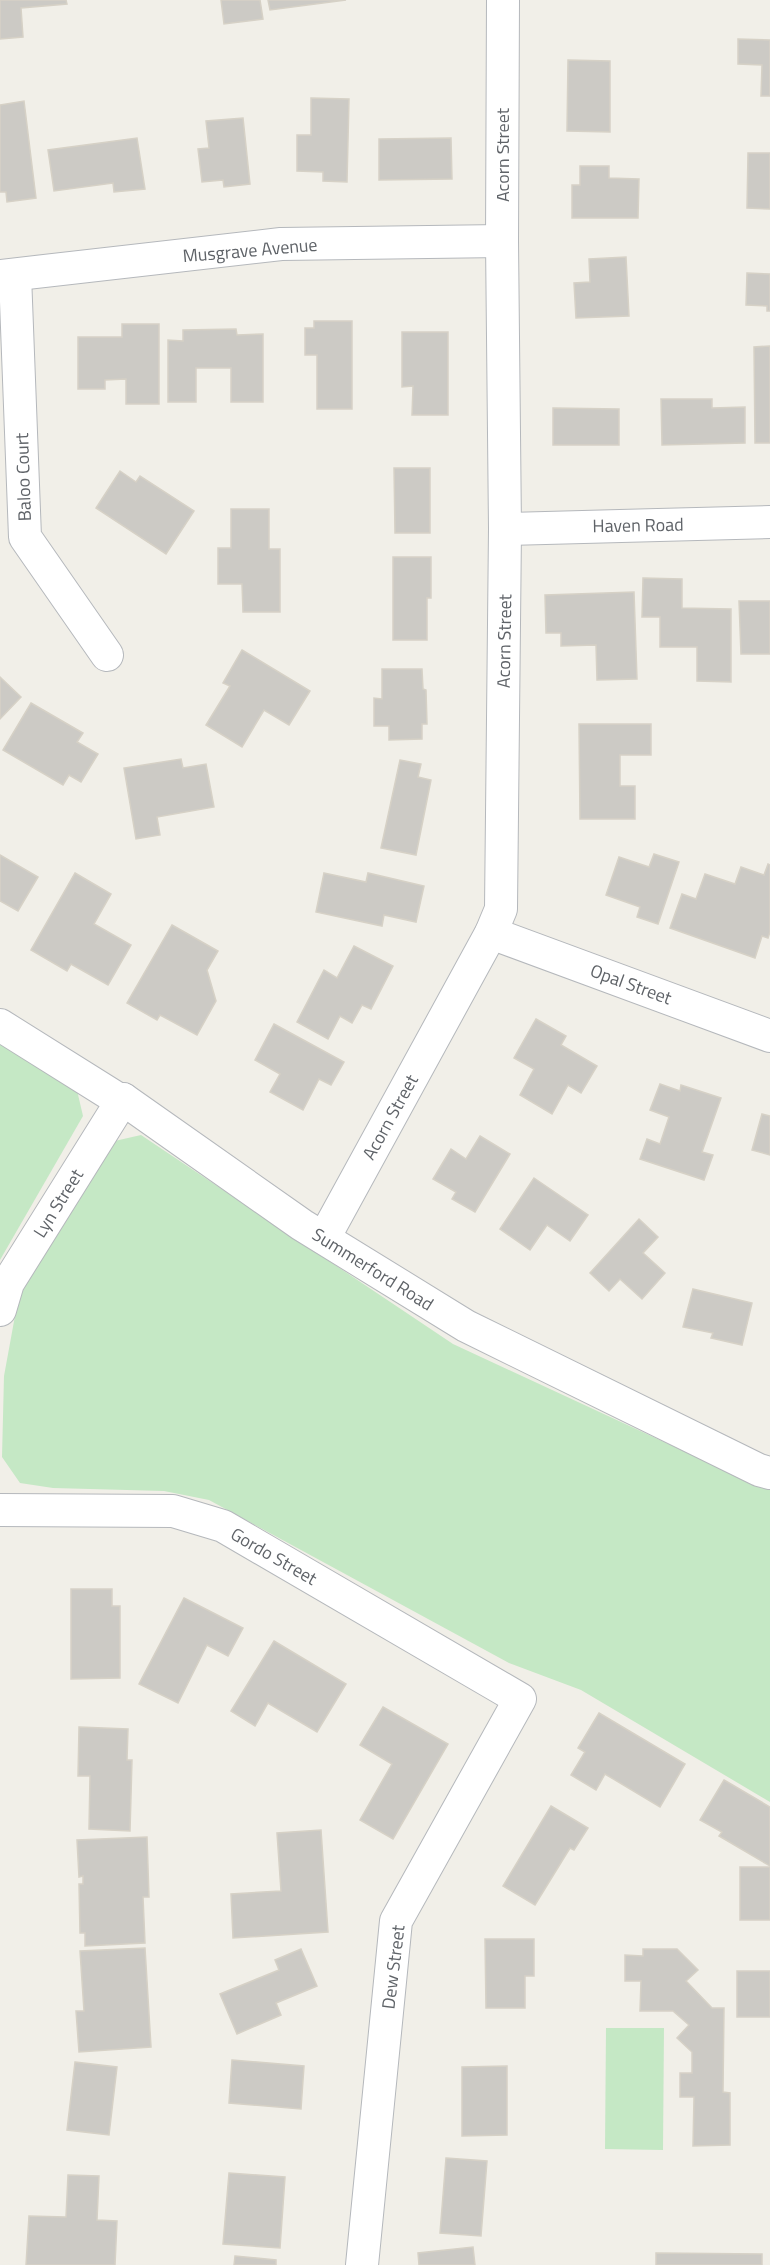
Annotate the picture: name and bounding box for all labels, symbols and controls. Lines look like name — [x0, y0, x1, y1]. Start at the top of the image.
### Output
street label: Acorn Street — [489, 107, 516, 202]
street label: Musgrave Avenue — [181, 231, 319, 269]
street label: Baloo Court — [8, 432, 38, 522]
street label: Haven Road — [592, 511, 684, 539]
street label: Acorn Street — [490, 593, 518, 688]
street label: Opal Street — [586, 957, 676, 1011]
street label: Acorn Street — [355, 1069, 425, 1165]
street label: Lyn Street — [26, 1163, 90, 1243]
street label: Summerford Road — [307, 1221, 439, 1317]
street label: Gordo Street — [226, 1520, 323, 1592]
street label: Dew Street — [374, 1923, 412, 2011]

